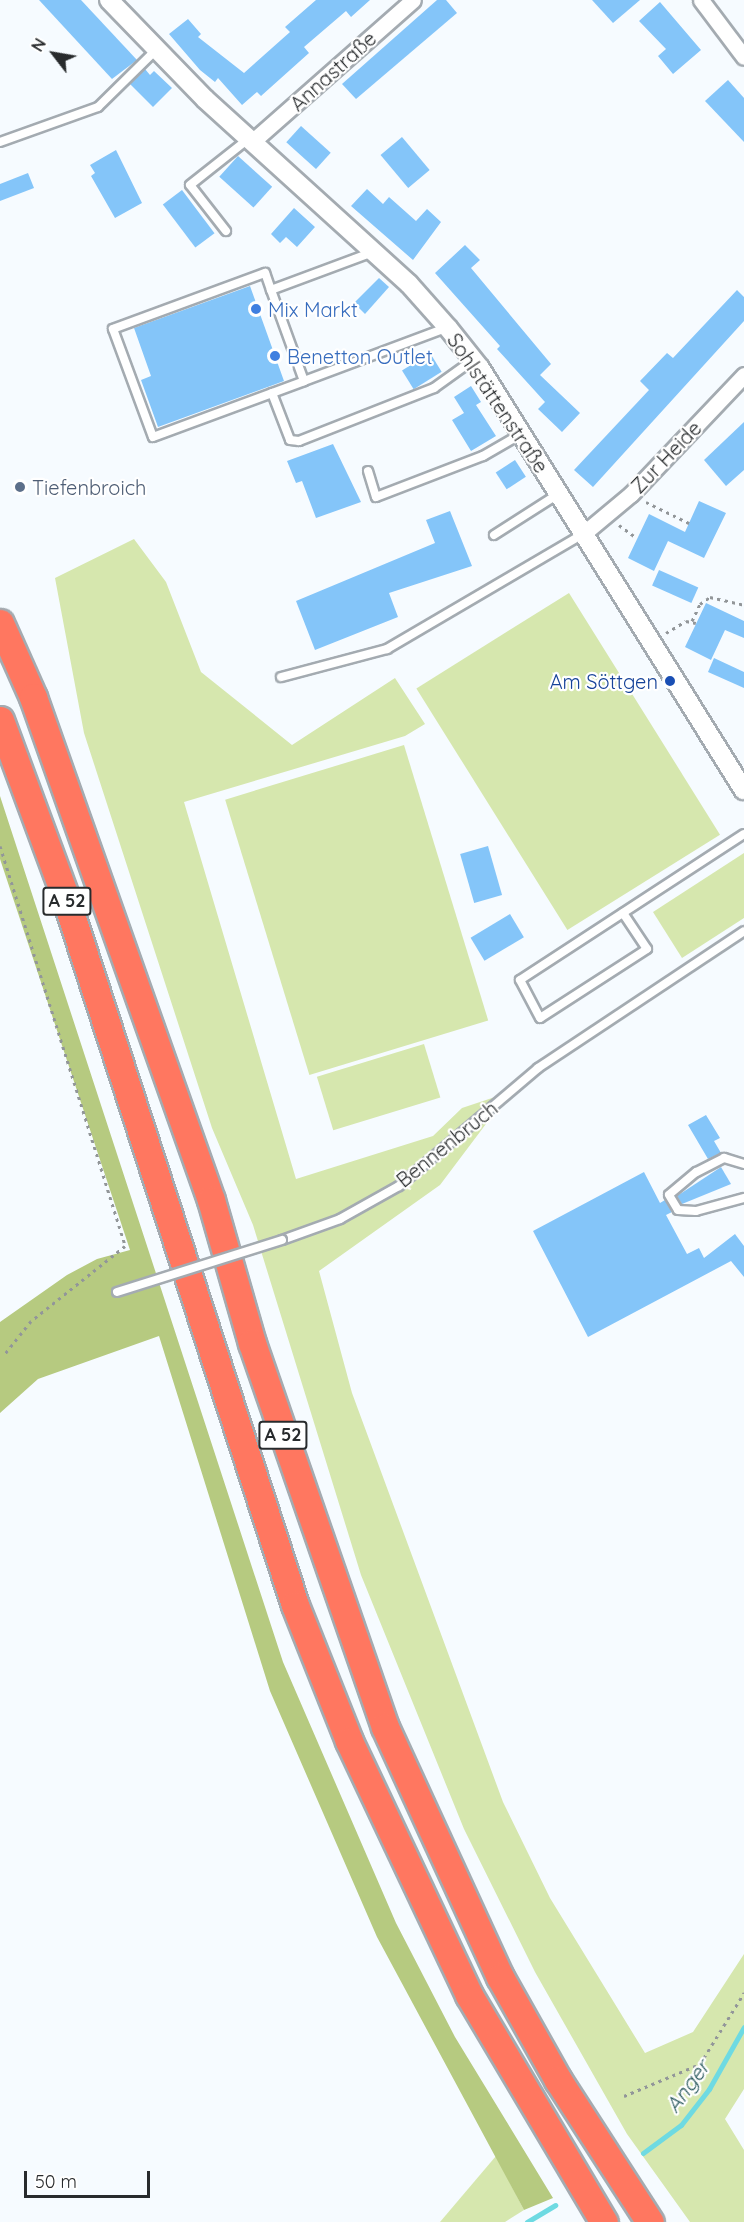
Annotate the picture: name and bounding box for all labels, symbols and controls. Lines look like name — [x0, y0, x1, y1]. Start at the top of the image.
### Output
north arrow — [24, 24, 84, 84]
street label: Annastraße — [285, 26, 381, 116]
text: N — [27, 35, 50, 55]
place label: Mix Markt — [268, 297, 358, 321]
marker: Mix Markt — [249, 302, 263, 316]
street label: Sohlstättenstraße — [442, 329, 554, 477]
place label: Benetton Outlet — [287, 344, 433, 368]
marker: Benetton Outlet — [268, 349, 282, 363]
street label: Zur Heide — [626, 416, 706, 498]
place label: Tiefenbroich — [32, 475, 146, 499]
marker: Tiefenbroich — [13, 480, 27, 494]
place label: Am Söttgen — [550, 669, 658, 693]
marker: Am Söttgen — [663, 674, 677, 688]
road number: A 52 — [42, 886, 92, 916]
street label: Bennenbruch — [392, 1096, 502, 1192]
road number: A 52 — [258, 1420, 308, 1450]
water label: Anger — [660, 2055, 714, 2117]
scale bar — [27, 2159, 153, 2197]
text: 50 m — [35, 2170, 77, 2193]

